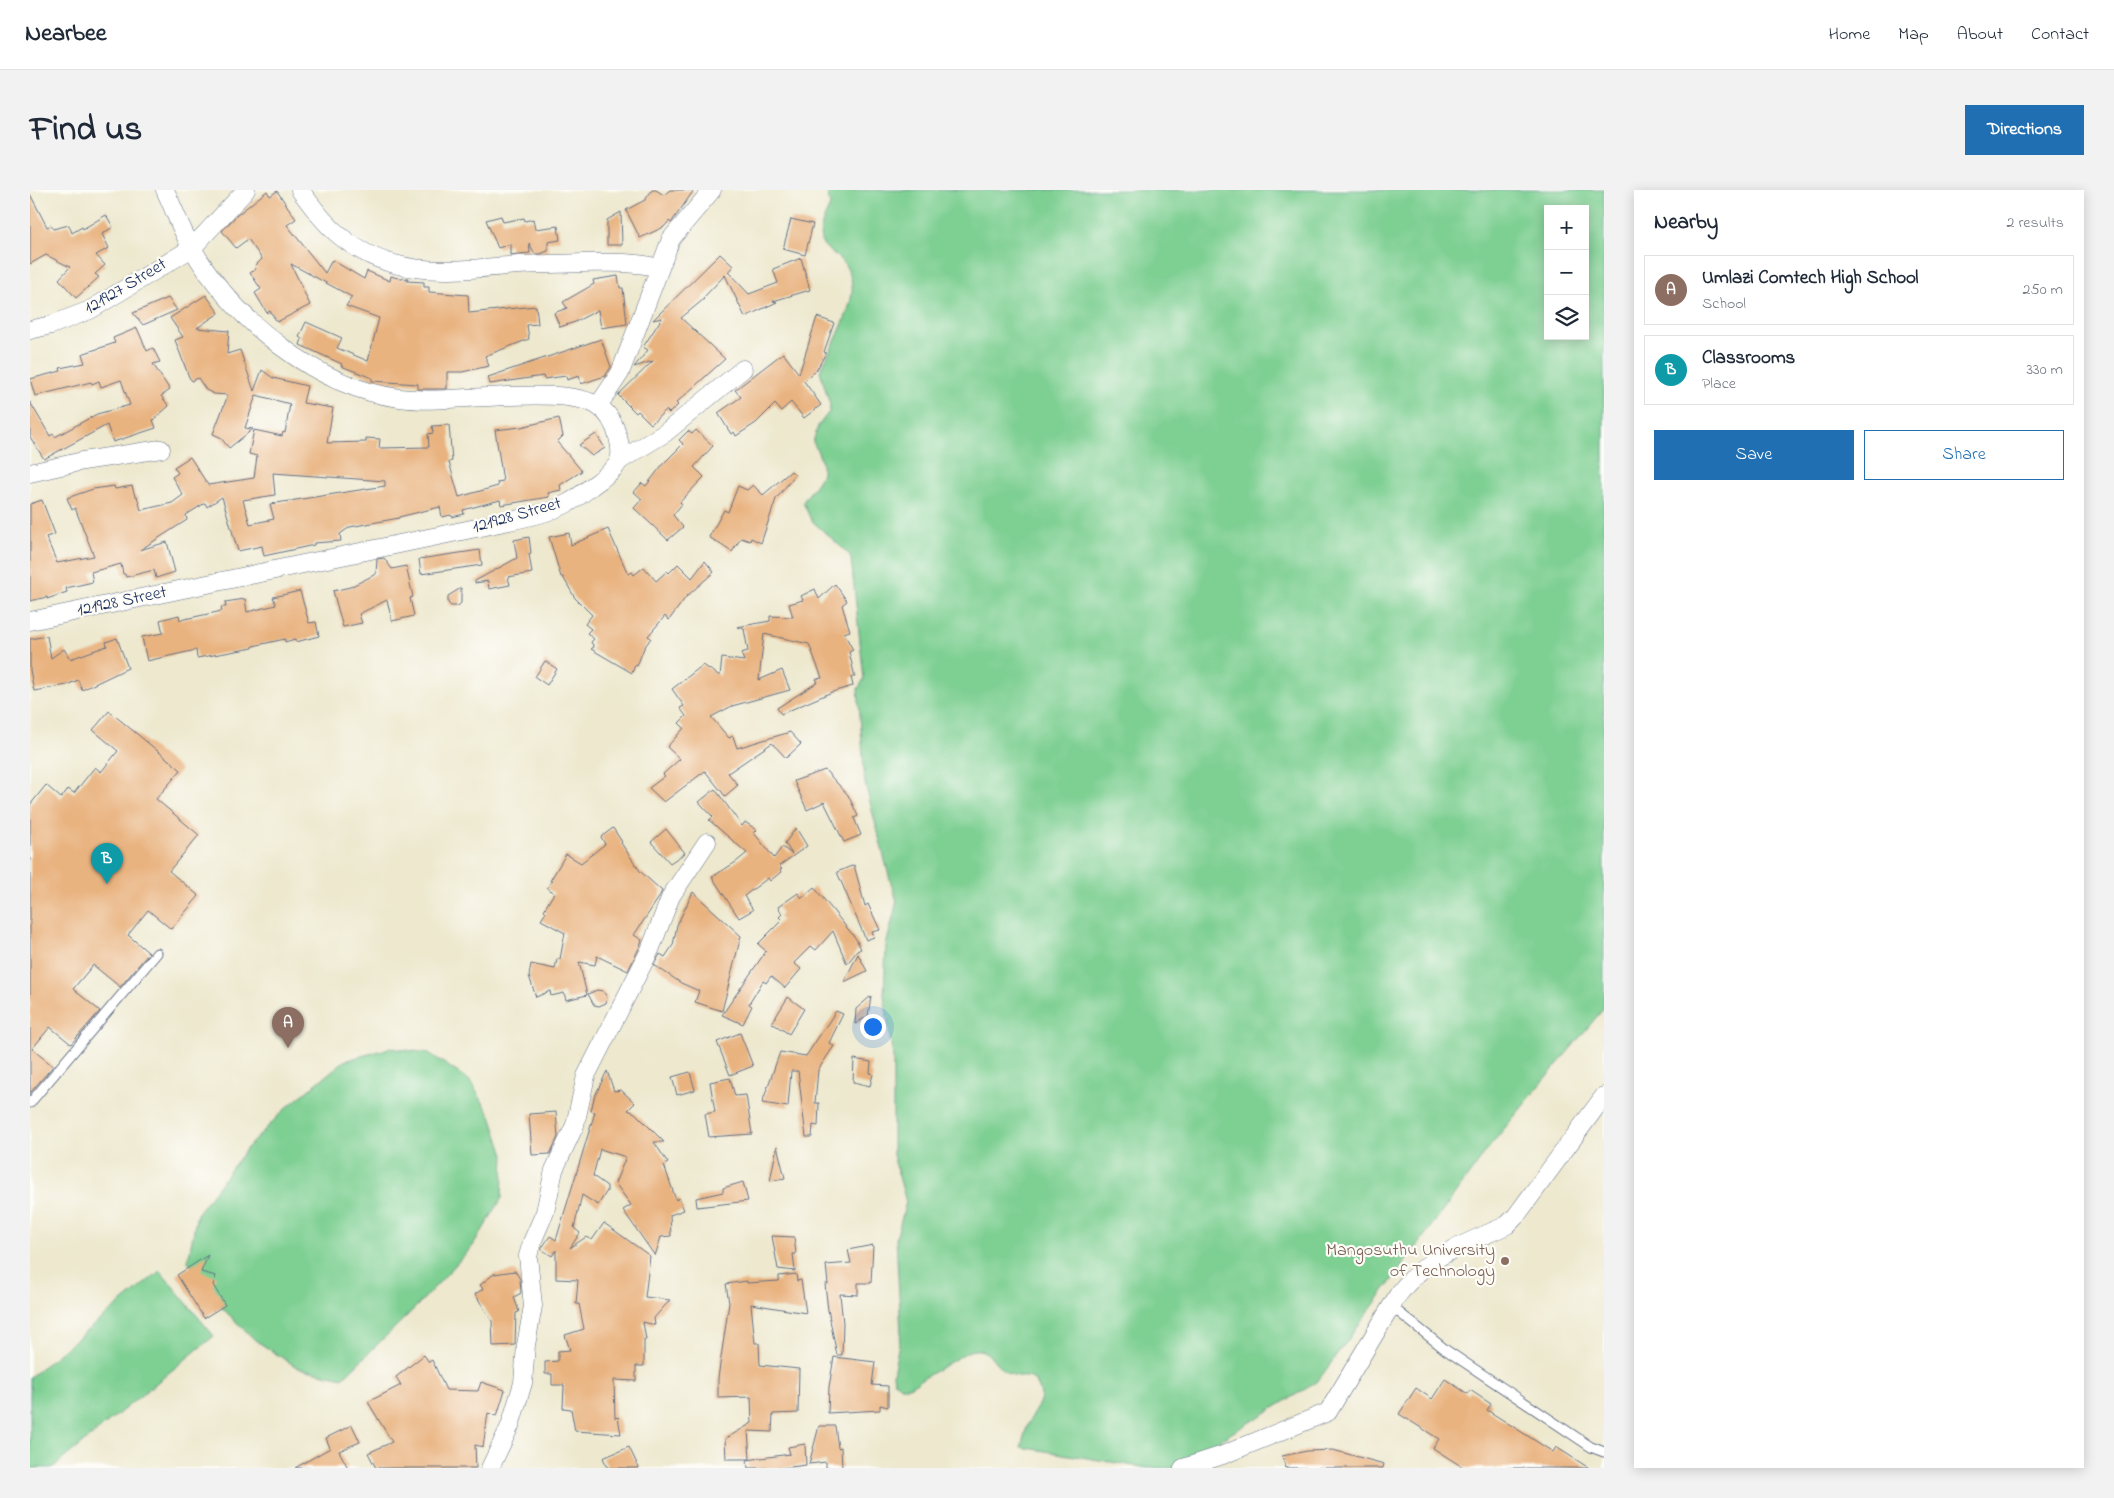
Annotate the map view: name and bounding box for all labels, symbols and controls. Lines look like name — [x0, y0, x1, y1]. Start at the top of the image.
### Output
text: Nearbee — [25, 17, 107, 52]
text: Home — [1829, 22, 1870, 48]
text: Map — [1898, 22, 1929, 48]
text: About — [1957, 22, 2003, 48]
text: Contact — [2031, 22, 2089, 48]
text: Find us — [30, 105, 142, 156]
button: Directions — [1965, 105, 2084, 155]
map controls — [1544, 205, 1589, 340]
button: + — [1544, 205, 1589, 250]
text: Nearby — [1654, 208, 1718, 238]
text: 2 results — [2006, 211, 2064, 235]
button: − — [1544, 250, 1589, 295]
street label: 121927 Street — [80, 252, 172, 322]
text: Umlazi Comtech High School — [1702, 265, 1919, 292]
text: A — [1666, 278, 1676, 302]
text: 250 m — [2023, 278, 2063, 302]
text: School — [1702, 292, 1746, 316]
button: layers — [1544, 295, 1589, 340]
text: Classrooms — [1702, 345, 1795, 372]
text: B — [1666, 358, 1676, 382]
text: 330 m — [2026, 358, 2063, 382]
text: Place — [1702, 372, 1736, 396]
button: Save — [1654, 430, 1854, 480]
button: Share — [1864, 430, 2064, 480]
street label: 121928 Street — [469, 491, 565, 541]
street label: 121928 Street — [75, 580, 169, 624]
pin: B — [91, 843, 123, 884]
pin: A — [272, 1007, 304, 1048]
your location — [860, 1014, 886, 1040]
place label: Mangosuthu University of Technology — [1326, 1238, 1495, 1286]
marker: Mangosuthu University of Technology — [1499, 1255, 1511, 1267]

